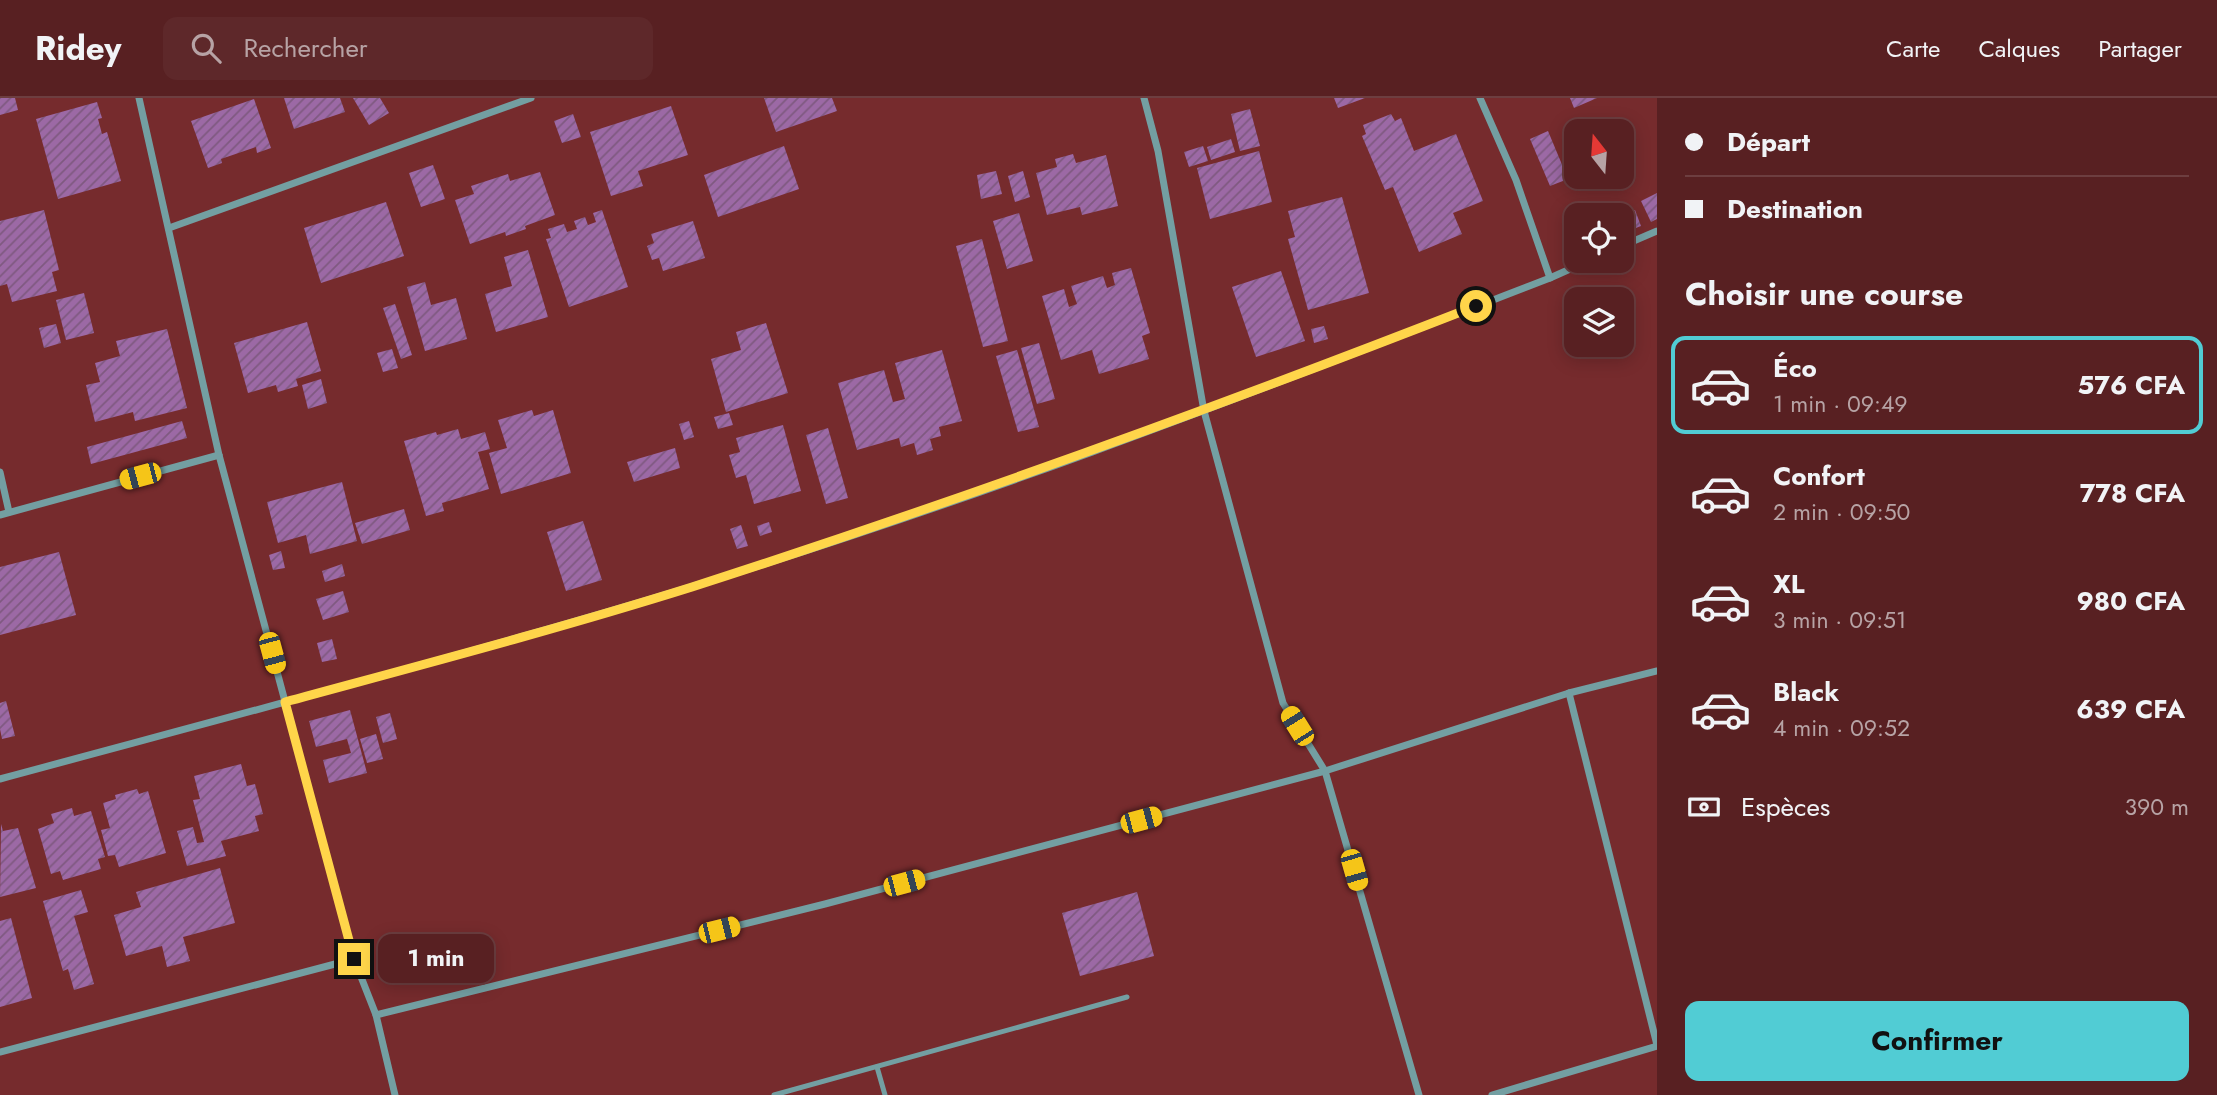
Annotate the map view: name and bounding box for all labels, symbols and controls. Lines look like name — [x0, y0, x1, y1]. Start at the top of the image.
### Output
search box — [163, 17, 653, 80]
text: Ridey — [35, 25, 121, 72]
icon: search — [187, 29, 225, 67]
text: Rechercher — [243, 29, 368, 67]
text: Carte — [1886, 31, 1940, 66]
text: Calques — [1978, 31, 2060, 66]
text: Partager — [2098, 31, 2182, 66]
north arrow — [1564, 119, 1634, 189]
map controls — [1564, 119, 1634, 357]
text: Départ — [1727, 123, 1810, 161]
text: Destination — [1727, 190, 1863, 228]
button: locate — [1564, 203, 1634, 273]
text: Choisir une course — [1685, 271, 1963, 317]
button: layers — [1564, 287, 1634, 357]
route start — [1460, 290, 1492, 322]
text: Éco — [1773, 349, 1817, 387]
icon: car — [1689, 354, 1752, 417]
text: 576 CFA — [2077, 366, 2185, 404]
text: 1 min · 09:49 — [1773, 387, 1908, 421]
text: Confort — [1773, 457, 1865, 495]
car — [117, 460, 164, 492]
icon: car — [1689, 462, 1752, 525]
text: 778 CFA — [2080, 474, 2185, 512]
text: 2 min · 09:50 — [1773, 495, 1910, 529]
text: XL — [1773, 565, 1805, 603]
icon: car — [1689, 570, 1752, 633]
text: 980 CFA — [2076, 582, 2185, 620]
text: 3 min · 09:51 — [1773, 603, 1906, 637]
car — [257, 630, 288, 676]
text: Black — [1773, 673, 1839, 711]
icon: car — [1689, 678, 1752, 741]
text: 639 CFA — [2076, 690, 2185, 728]
car — [1277, 703, 1318, 749]
text: 4 min · 09:52 — [1773, 711, 1910, 745]
icon: cash — [1685, 788, 1723, 826]
text: Espèces — [1741, 788, 1830, 826]
text: 390 m — [2125, 790, 2189, 824]
car — [1118, 804, 1165, 836]
car — [1339, 847, 1370, 893]
car — [881, 867, 928, 899]
car — [697, 915, 742, 945]
callout: 1 min — [378, 934, 494, 984]
text: 1 min — [407, 941, 465, 975]
route end — [338, 943, 370, 975]
button: Confirmer — [1685, 1001, 2189, 1081]

